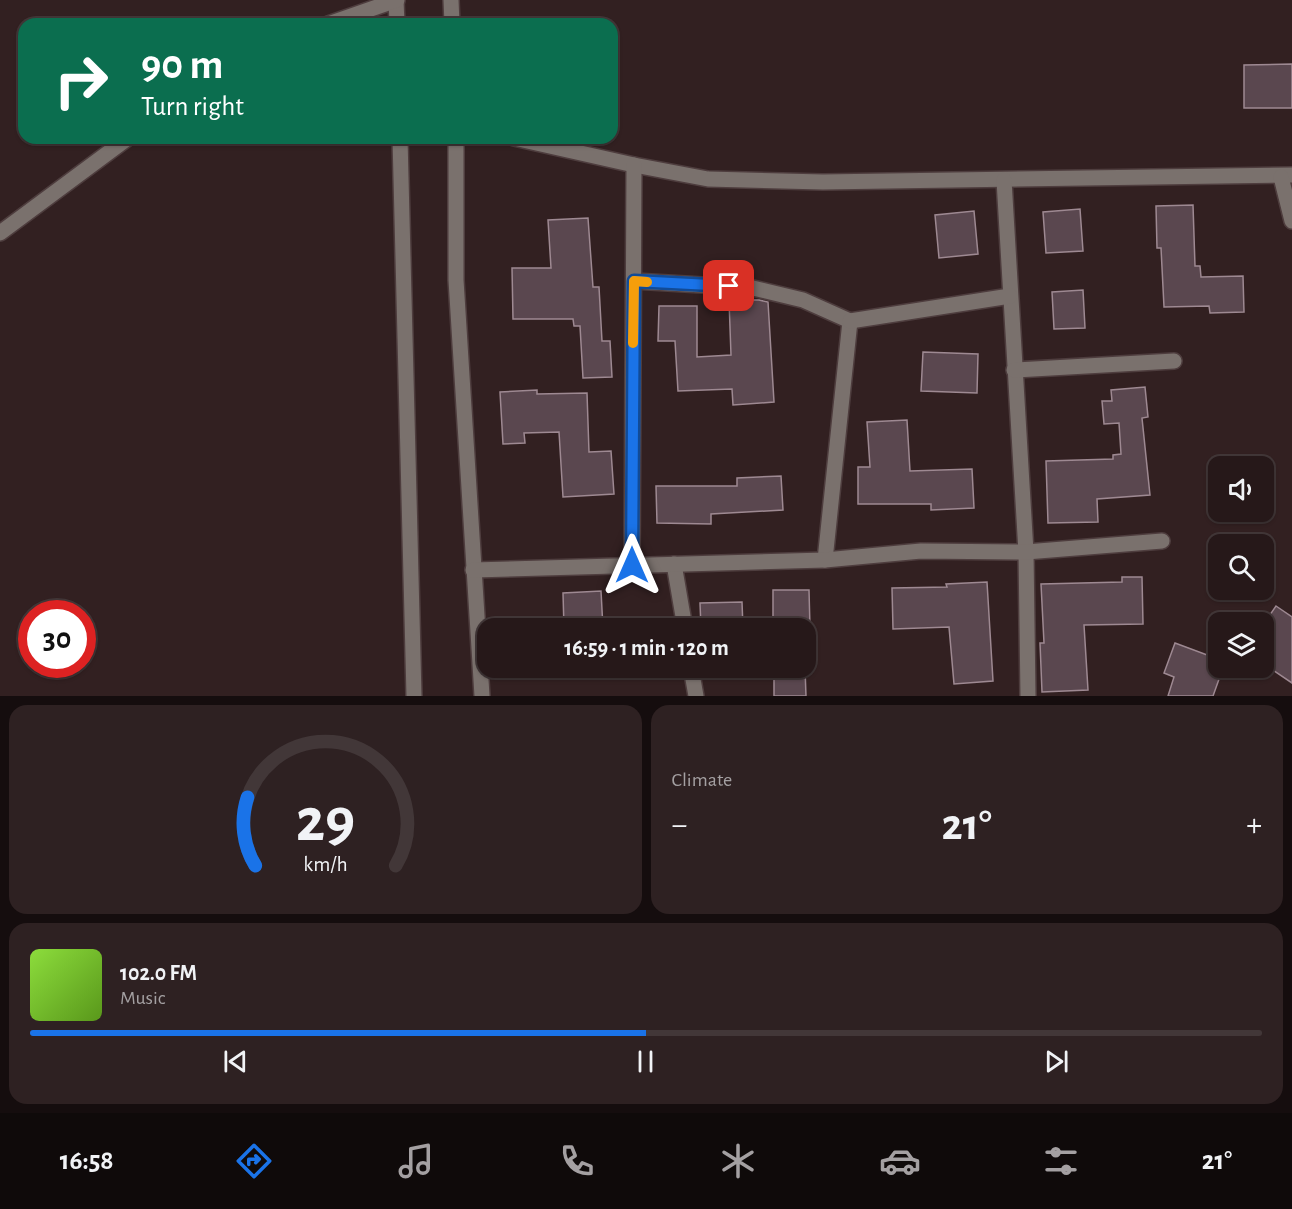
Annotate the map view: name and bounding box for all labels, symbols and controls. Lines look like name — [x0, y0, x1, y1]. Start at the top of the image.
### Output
icon: right — [42, 42, 120, 120]
text: 90 m — [141, 44, 223, 86]
text: Turn right — [141, 93, 244, 120]
pin — [703, 260, 754, 311]
icon: arrive — [712, 269, 745, 302]
map controls — [1208, 456, 1274, 678]
button: sound — [1208, 456, 1274, 522]
position arrow — [600, 533, 664, 597]
button: search — [1208, 534, 1274, 600]
speed limit sign: 30 — [18, 600, 96, 678]
button: layers — [1208, 612, 1274, 678]
text: 16:59 · 1 min · 120 m — [564, 637, 729, 659]
text: Climate — [672, 770, 732, 790]
text: 29 — [295, 790, 355, 852]
text: 21° — [941, 803, 992, 848]
text: − — [672, 809, 687, 842]
text: + — [1246, 809, 1262, 842]
text: km/h — [303, 855, 347, 876]
text: 102.0 FM — [120, 962, 197, 984]
text: Music — [120, 988, 166, 1008]
icon: previous — [219, 1045, 252, 1078]
icon: pause — [629, 1045, 662, 1078]
icon: next — [1040, 1045, 1073, 1078]
icon: directions — [233, 1140, 275, 1182]
icon: music — [395, 1140, 437, 1182]
icon: phone — [556, 1140, 598, 1182]
icon: climate — [717, 1140, 759, 1182]
icon: car — [879, 1140, 921, 1182]
icon: filters — [1040, 1140, 1082, 1182]
text: 16:58 — [60, 1147, 114, 1174]
text: 21° — [1202, 1147, 1232, 1174]

